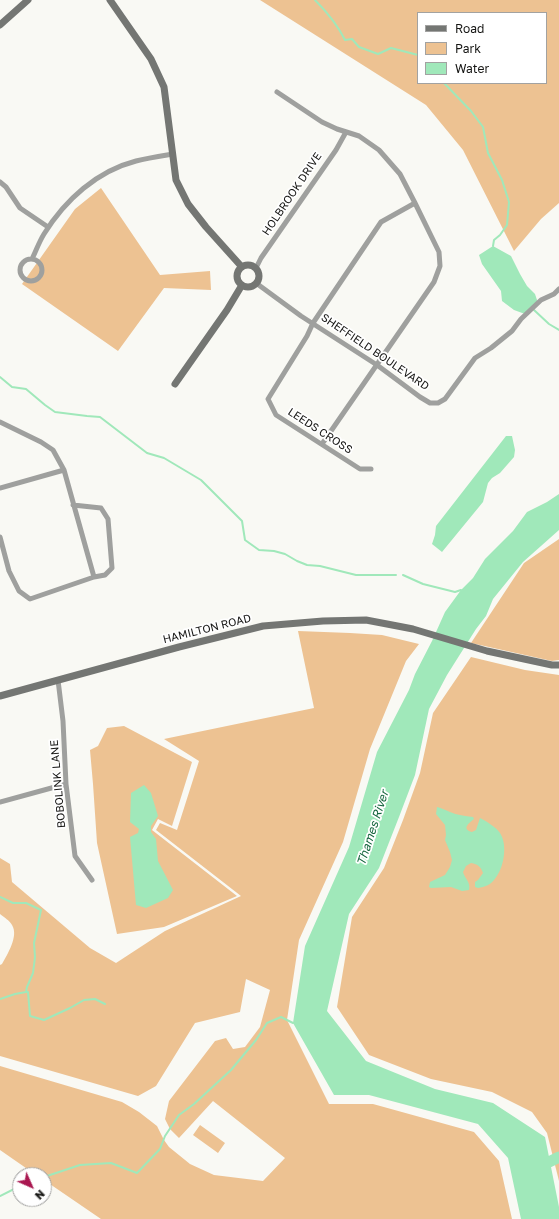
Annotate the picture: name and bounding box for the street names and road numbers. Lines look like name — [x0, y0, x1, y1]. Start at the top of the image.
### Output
street label: HOLBROOK DRIVE — [259, 150, 325, 238]
street label: SHEFFIELD BOULEVARD — [318, 311, 432, 393]
street label: LEEDS CROSS — [285, 405, 355, 457]
street label: HAMILTON ROAD — [162, 612, 252, 646]
street label: BOBOLINK LANE — [48, 739, 68, 829]

